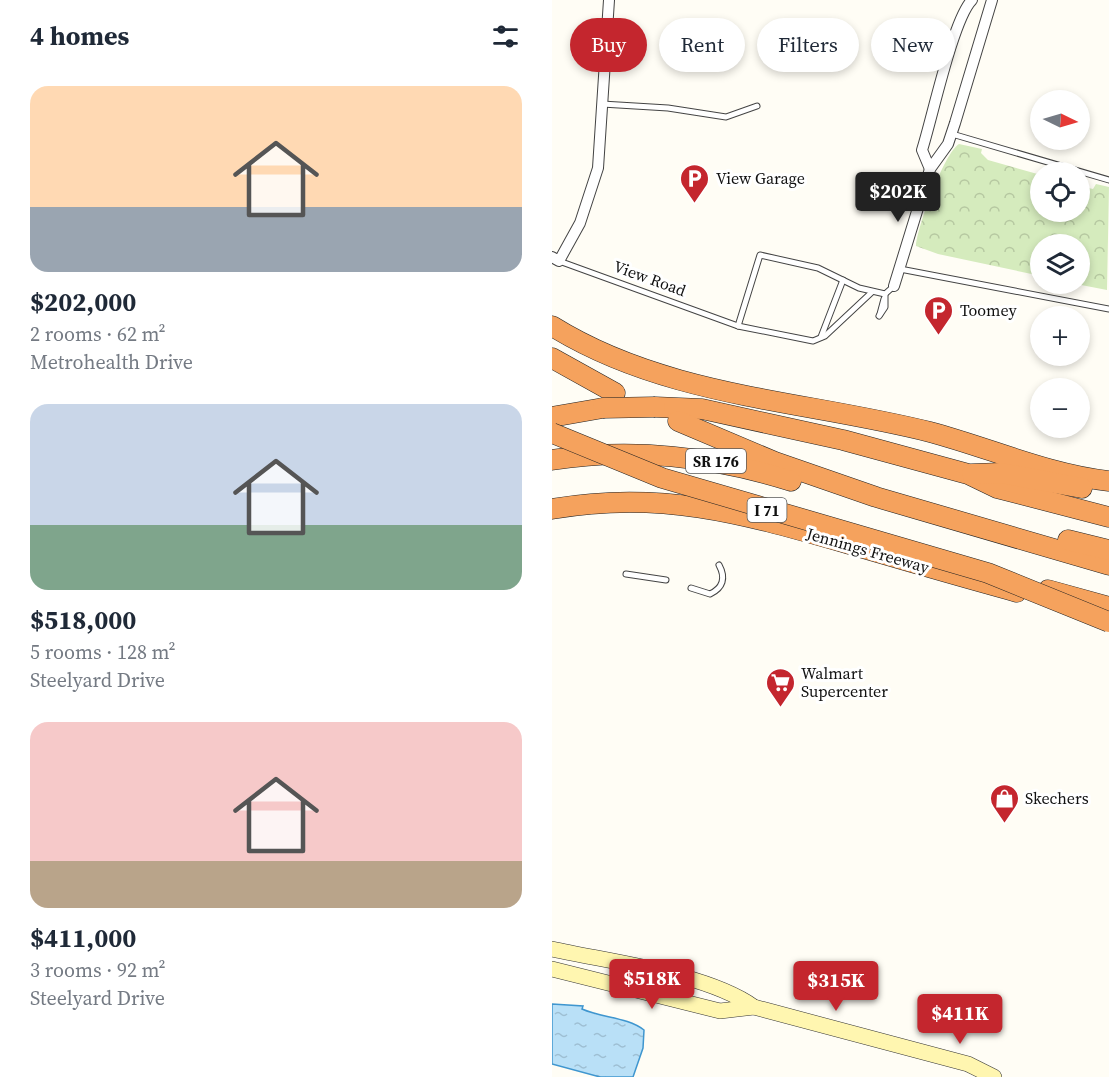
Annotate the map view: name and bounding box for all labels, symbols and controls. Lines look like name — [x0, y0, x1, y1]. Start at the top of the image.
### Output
text: 4 homes — [30, 18, 129, 54]
chip: Buy — [570, 18, 647, 72]
chip: Rent — [659, 18, 745, 72]
chip: Filters — [757, 18, 859, 72]
chip: New — [871, 18, 955, 72]
icon: filters — [489, 20, 522, 53]
north arrow — [1030, 90, 1090, 150]
map controls — [1030, 90, 1090, 438]
icon: home — [222, 125, 330, 233]
parking icon: View Garage — [679, 162, 711, 204]
button: locate — [1030, 162, 1090, 222]
place label: View Garage — [716, 167, 805, 189]
pin: $202K — [856, 172, 940, 223]
text: $202K — [869, 177, 927, 205]
button: layers — [1030, 234, 1090, 294]
street label: View Road — [611, 255, 689, 301]
text: $202,000 — [30, 284, 136, 320]
parking icon: Toomey — [923, 294, 955, 336]
place label: Toomey — [960, 299, 1018, 321]
button: + — [1030, 306, 1090, 366]
text: 2 rooms · 62 m² — [30, 320, 166, 348]
text: Metrohealth Drive — [30, 348, 193, 376]
button: − — [1030, 378, 1090, 438]
icon: home — [222, 443, 330, 551]
road number: SR 176 — [686, 449, 746, 473]
road number: I 71 — [748, 498, 786, 522]
street label: Jennings Freeway — [803, 522, 933, 578]
text: $518,000 — [30, 602, 136, 638]
text: 5 rooms · 128 m² — [30, 638, 176, 666]
place label: Walmart Supercenter — [801, 662, 888, 702]
text: Steelyard Drive — [30, 666, 165, 694]
supermarket icon: Walmart Supercenter — [764, 666, 796, 708]
icon: home — [222, 761, 330, 869]
shop icon: Skechers — [988, 782, 1020, 824]
place label: Skechers — [1025, 787, 1089, 809]
text: $411,000 — [30, 920, 136, 956]
text: 3 rooms · 92 m² — [30, 956, 166, 984]
pin: $518K — [610, 959, 694, 1010]
pin: $315K — [794, 961, 878, 1012]
text: $518K — [623, 964, 681, 992]
text: $315K — [807, 966, 865, 994]
text: Steelyard Drive — [30, 984, 165, 1012]
pin: $411K — [918, 994, 1002, 1045]
text: $411K — [931, 999, 989, 1027]

